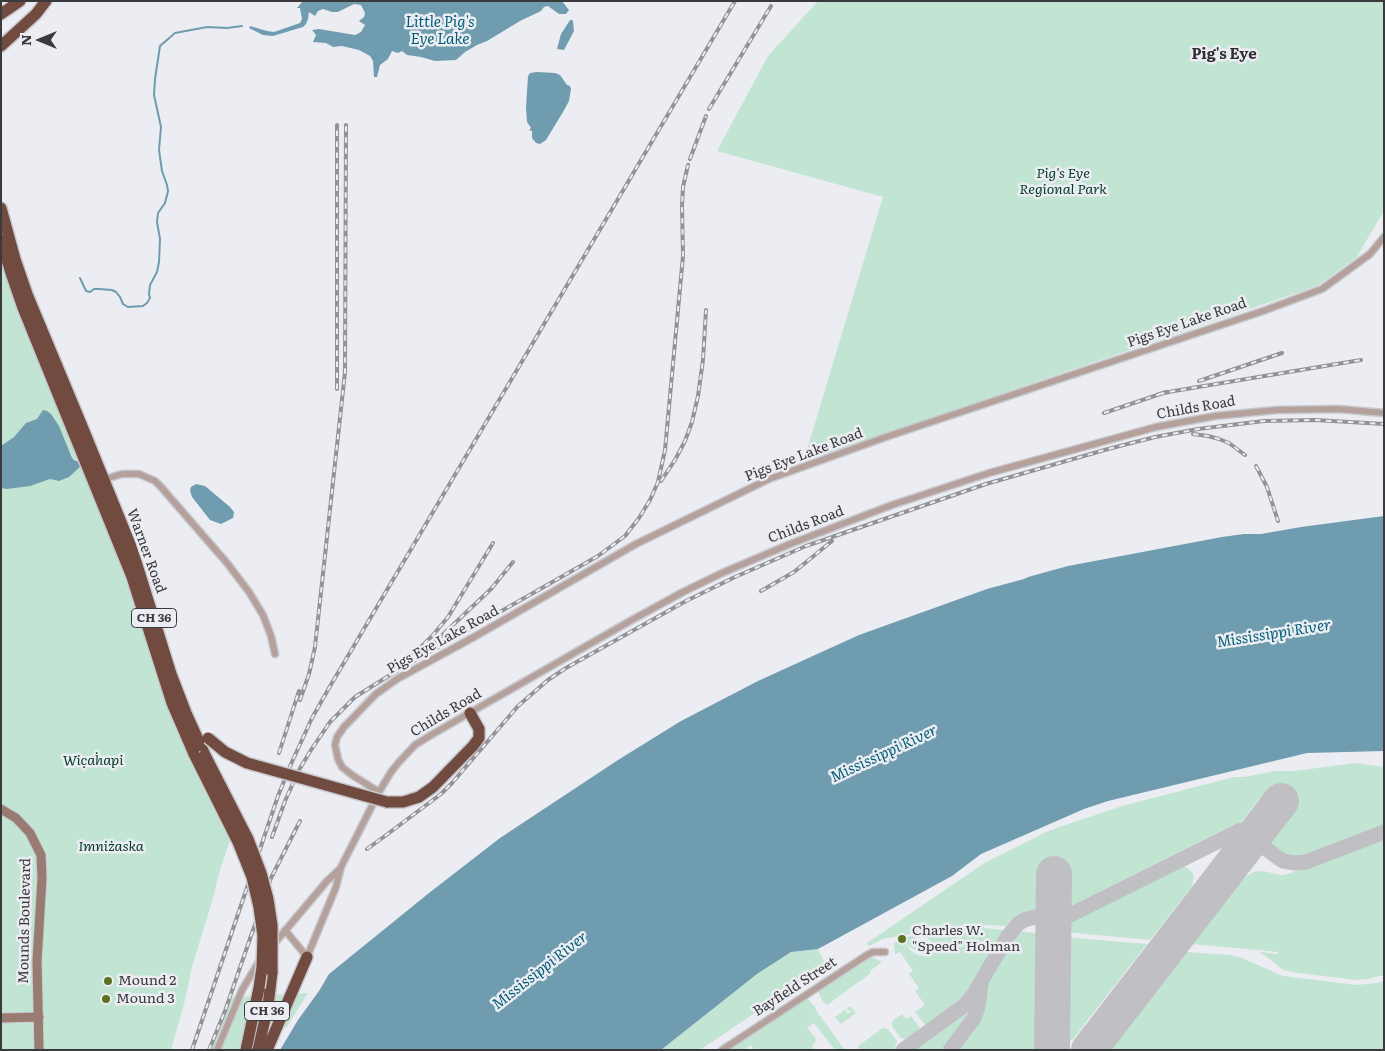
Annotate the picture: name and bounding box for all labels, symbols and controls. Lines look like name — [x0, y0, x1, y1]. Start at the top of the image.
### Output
water label: Little Pig's Eye Lake — [405, 14, 475, 49]
north arrow — [15, 15, 65, 65]
text: N — [15, 34, 35, 46]
district label: Pig's Eye — [1191, 46, 1257, 64]
park label: Pig's Eye Regional Park — [1019, 166, 1107, 198]
street label: Pigs Eye Lake Road — [1125, 295, 1249, 351]
street label: Childs Road — [1155, 393, 1237, 423]
street label: Pigs Eye Lake Road — [743, 425, 865, 485]
street label: Childs Road — [766, 503, 846, 547]
street label: Warner Road — [123, 506, 169, 596]
street label: Pigs Eye Lake Road — [384, 602, 502, 678]
road number: CH 36 — [132, 608, 176, 628]
water label: Mississippi River — [1216, 616, 1332, 652]
street label: Childs Road — [407, 685, 485, 741]
water label: Mississippi River — [828, 721, 940, 787]
park label: Wic̣aḣapi — [63, 753, 123, 769]
park label: Imniżaska — [78, 839, 144, 855]
street label: Mounds Boulevard — [16, 858, 34, 984]
place label: Charles W. "Speed" Holman — [912, 923, 1020, 956]
water label: Mississippi River — [489, 928, 591, 1014]
marker: Charles W. "Speed" Holman — [896, 933, 908, 945]
street label: Bayfield Street — [750, 954, 840, 1020]
place label: Mound 2 — [118, 973, 176, 989]
marker: Mound 2 — [102, 975, 114, 987]
place label: Mound 3 — [116, 991, 175, 1007]
marker: Mound 3 — [100, 993, 112, 1005]
road number: CH 36 — [244, 1001, 290, 1020]

